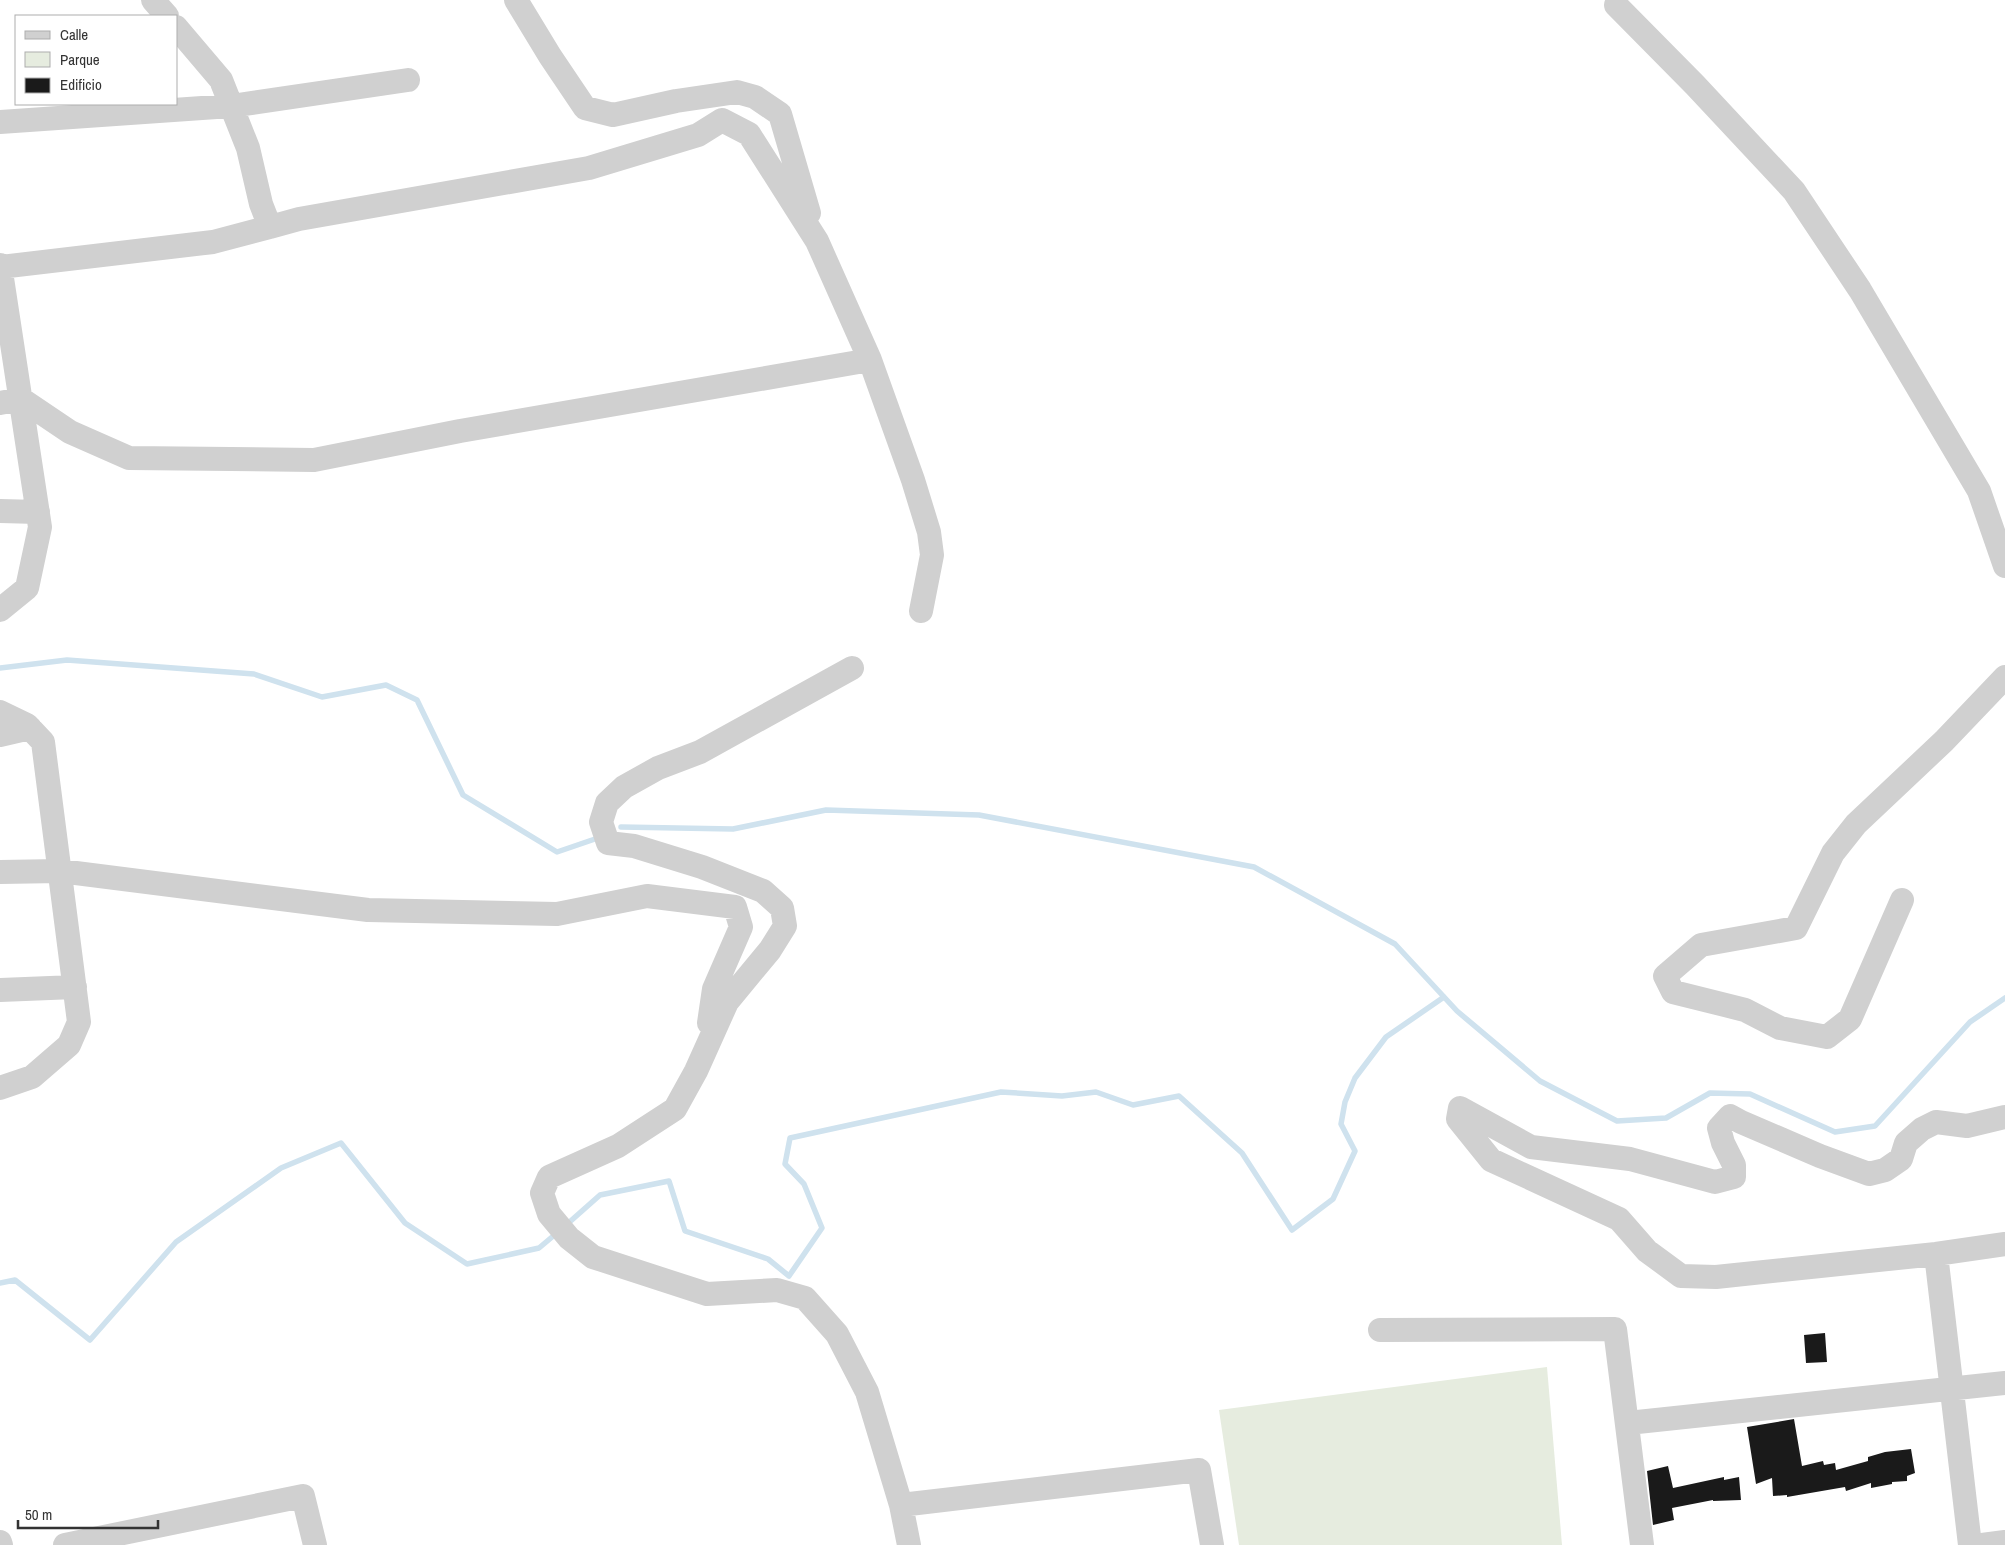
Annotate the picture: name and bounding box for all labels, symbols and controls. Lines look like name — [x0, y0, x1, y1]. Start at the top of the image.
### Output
legend — [15, 15, 178, 105]
text: Calle — [60, 24, 88, 45]
text: Parque — [60, 49, 100, 70]
text: Edificio — [60, 74, 102, 95]
scale bar — [18, 1498, 158, 1530]
text: 50 m — [25, 1504, 52, 1525]

